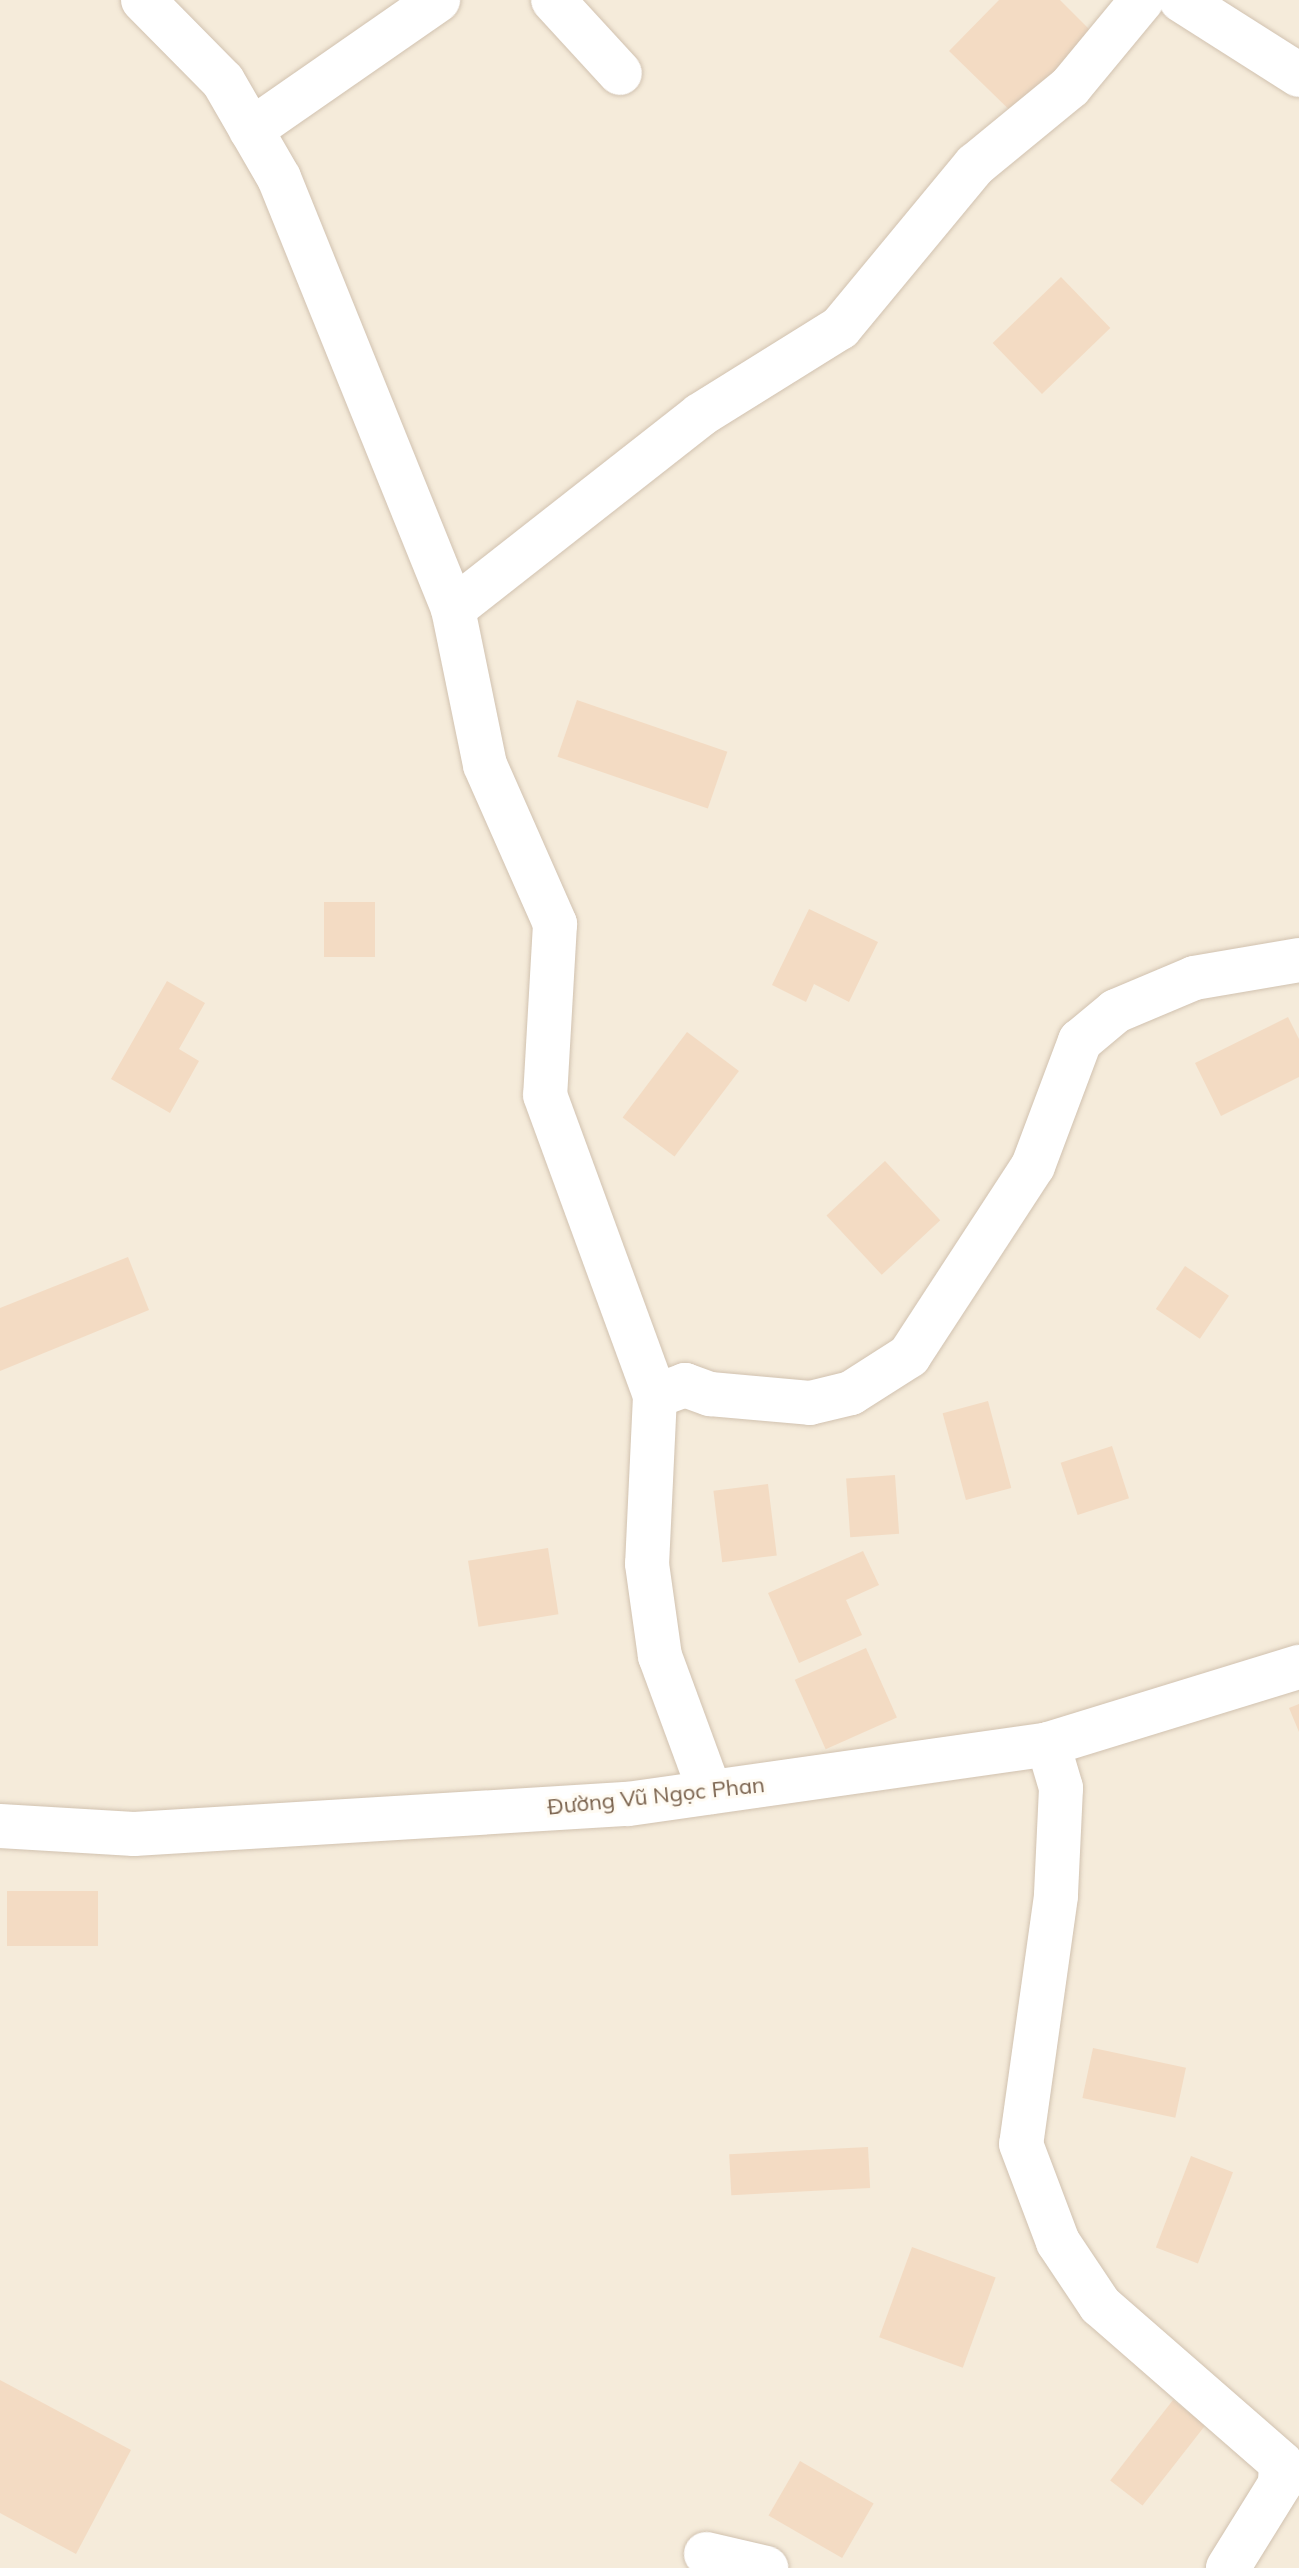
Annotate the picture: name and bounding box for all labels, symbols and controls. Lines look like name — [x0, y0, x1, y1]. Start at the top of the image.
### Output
street label: Đường Vũ Ngọc Phan — [546, 1771, 766, 1821]

